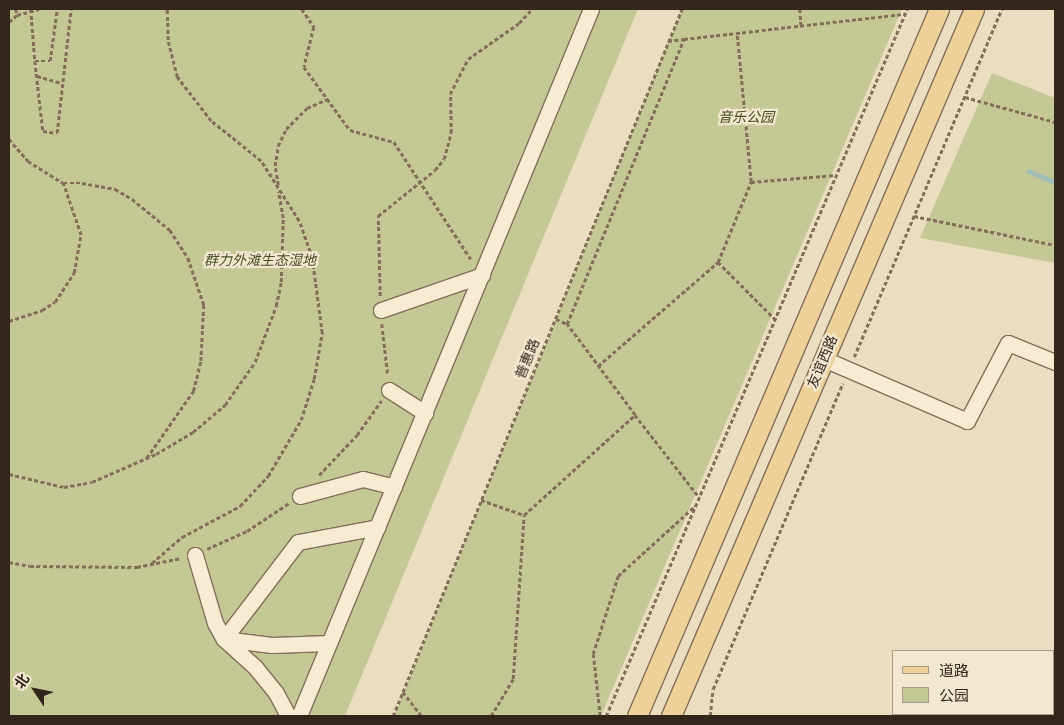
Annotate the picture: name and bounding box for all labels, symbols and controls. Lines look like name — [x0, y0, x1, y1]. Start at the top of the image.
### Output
park label: 音乐公园 — [718, 110, 774, 126]
park label: 群力外滩生态湿地 — [204, 253, 316, 269]
street label: 友谊西路 — [804, 333, 842, 391]
street label: 普惠路 — [512, 336, 544, 382]
legend — [892, 650, 1054, 715]
text: 道路 — [939, 663, 969, 679]
north arrow — [10, 665, 60, 715]
text: 北 — [12, 671, 32, 691]
text: 公园 — [939, 688, 969, 704]

